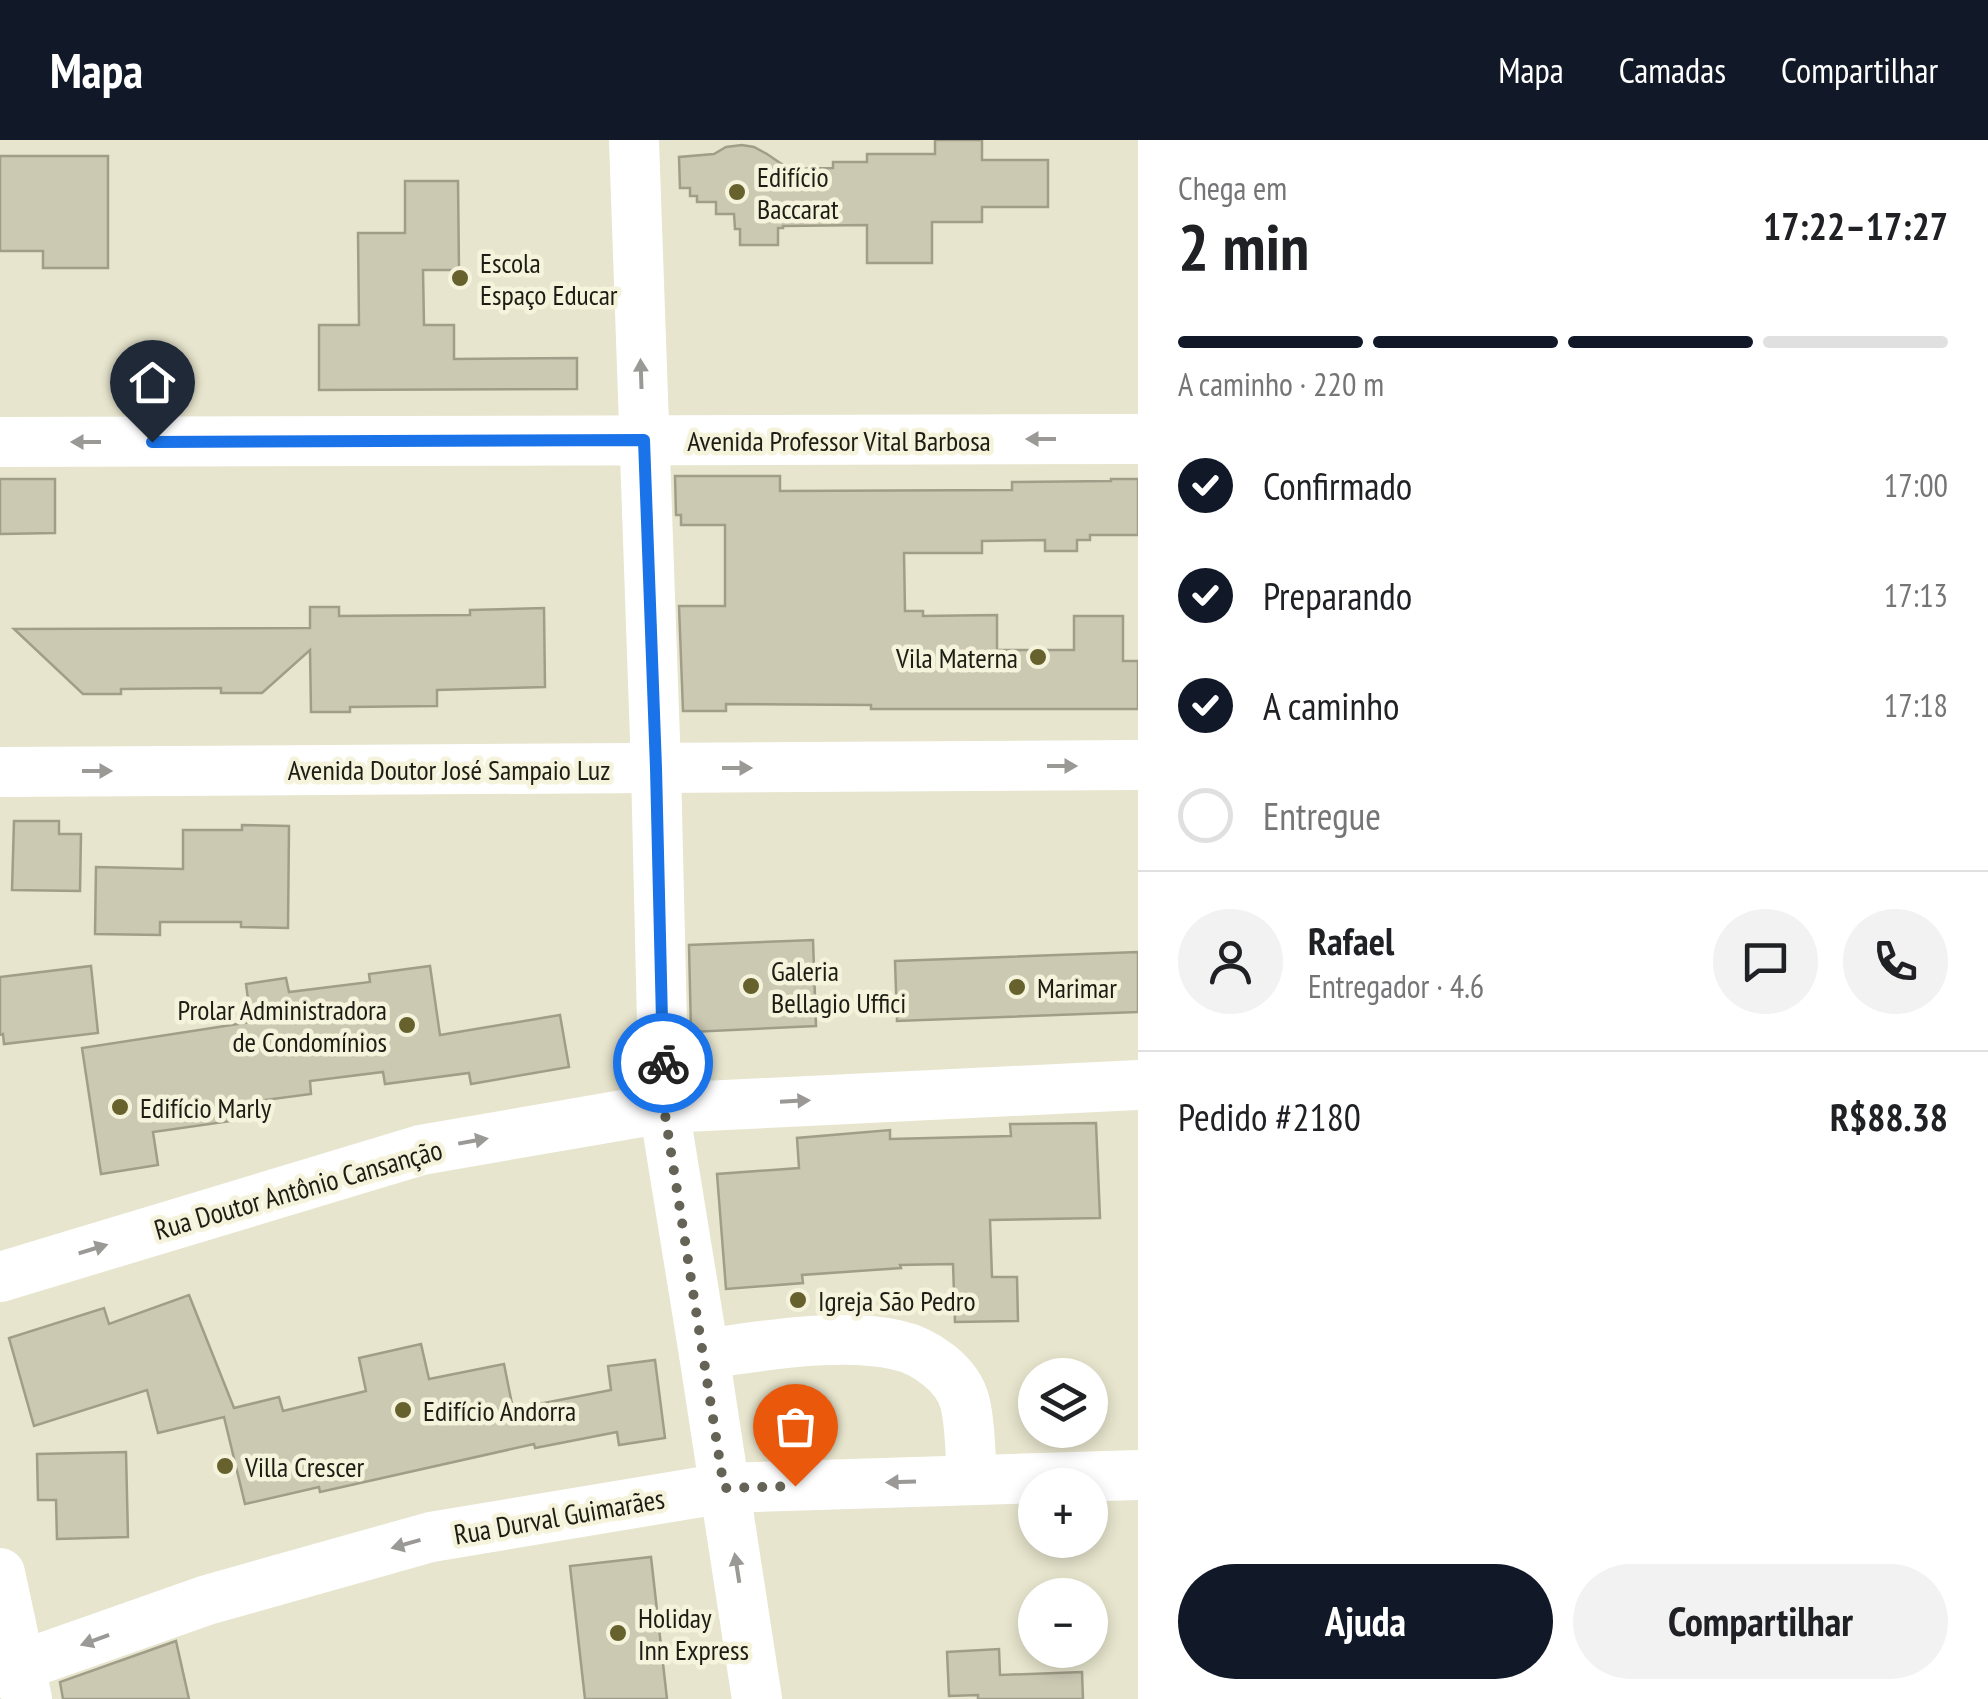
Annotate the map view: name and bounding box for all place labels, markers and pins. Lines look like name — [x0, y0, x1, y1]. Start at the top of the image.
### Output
place label: Edifício Baccarat — [757, 158, 839, 227]
marker: Edifício Baccarat — [726, 181, 748, 203]
place label: Escola Espaço Educar — [480, 244, 618, 313]
marker: Escola Espaço Educar — [449, 267, 471, 289]
pin — [110, 340, 195, 443]
place label: Vila Materna — [895, 639, 1018, 676]
marker: Vila Materna — [1027, 646, 1049, 668]
place label: Galeria Bellagio Uffici — [771, 952, 906, 1021]
place label: Marimar — [1037, 969, 1117, 1006]
marker: Galeria Bellagio Uffici — [740, 975, 762, 997]
marker: Marimar — [1006, 976, 1028, 998]
place label: Prolar Administradora de Condomínios — [178, 991, 387, 1060]
marker: Prolar Administradora de Condomínios — [396, 1014, 418, 1036]
place label: Edifício Marly — [140, 1089, 272, 1126]
marker: Edifício Marly — [109, 1096, 131, 1118]
place label: Igreja São Pedro — [818, 1282, 976, 1319]
marker: Igreja São Pedro — [787, 1289, 809, 1311]
pin — [753, 1384, 838, 1487]
place label: Edifício Andorra — [423, 1392, 576, 1429]
marker: Edifício Andorra — [392, 1399, 414, 1421]
place label: Villa Crescer — [244, 1448, 364, 1485]
marker: Villa Crescer — [214, 1455, 236, 1477]
place label: Holiday Inn Express — [638, 1599, 749, 1668]
marker: Holiday Inn Express — [607, 1622, 629, 1644]

